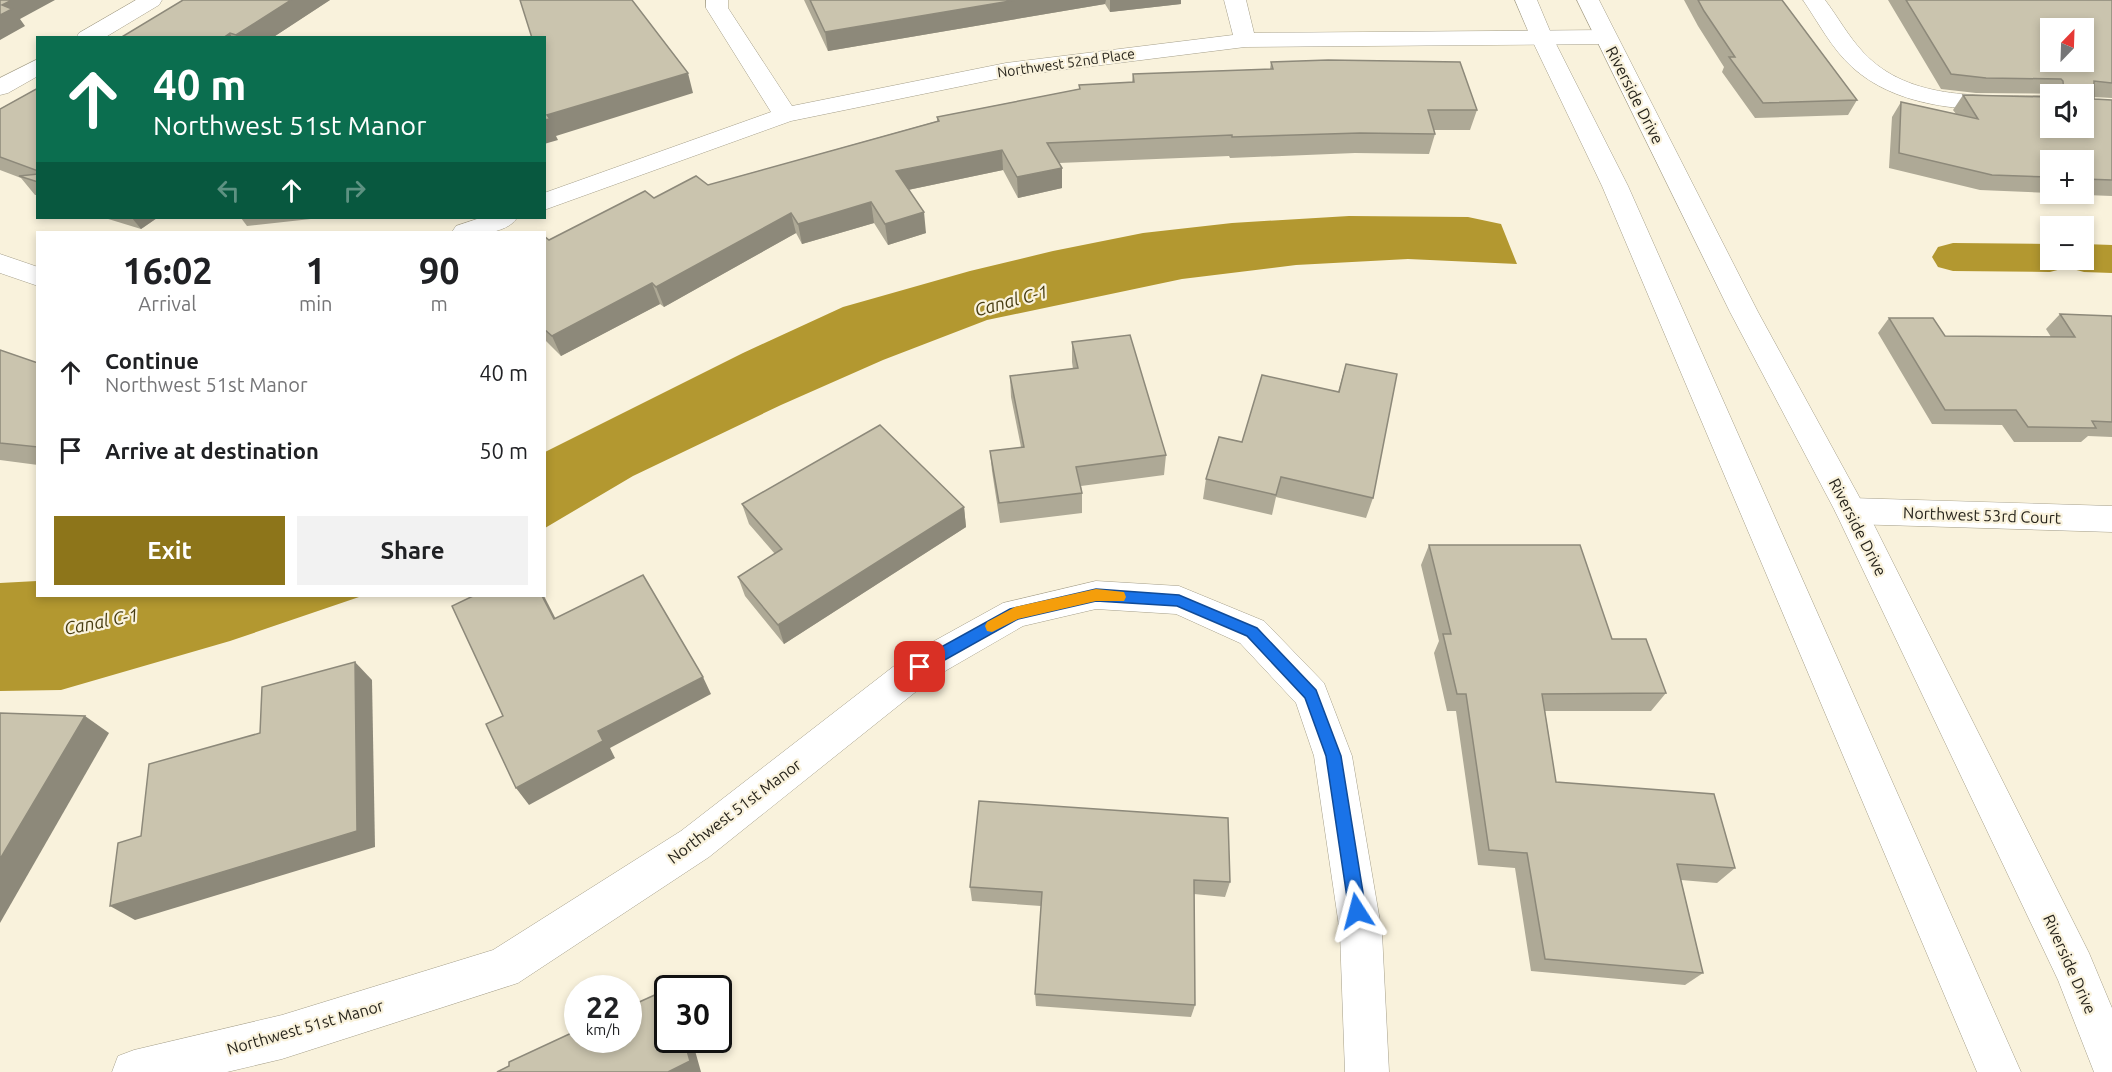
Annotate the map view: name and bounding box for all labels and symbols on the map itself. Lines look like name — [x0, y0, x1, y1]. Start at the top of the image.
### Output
north arrow — [2040, 18, 2094, 72]
street label: Riverside Drive — [1603, 43, 1667, 147]
street label: Northwest 52nd Place — [996, 45, 1136, 81]
water label: Canal C-1 — [972, 281, 1050, 319]
street label: Riverside Drive — [1826, 475, 1890, 579]
street label: Northwest 53rd Court — [1903, 503, 2062, 527]
water label: Canal C-1 — [62, 604, 140, 638]
pin — [894, 641, 945, 692]
street label: Northwest 51st Manor — [664, 755, 804, 867]
position arrow — [1325, 879, 1389, 943]
street label: Riverside Drive — [2040, 911, 2100, 1017]
speed limit sign: 30 — [654, 975, 732, 1053]
street label: Northwest 51st Manor — [225, 996, 385, 1058]

